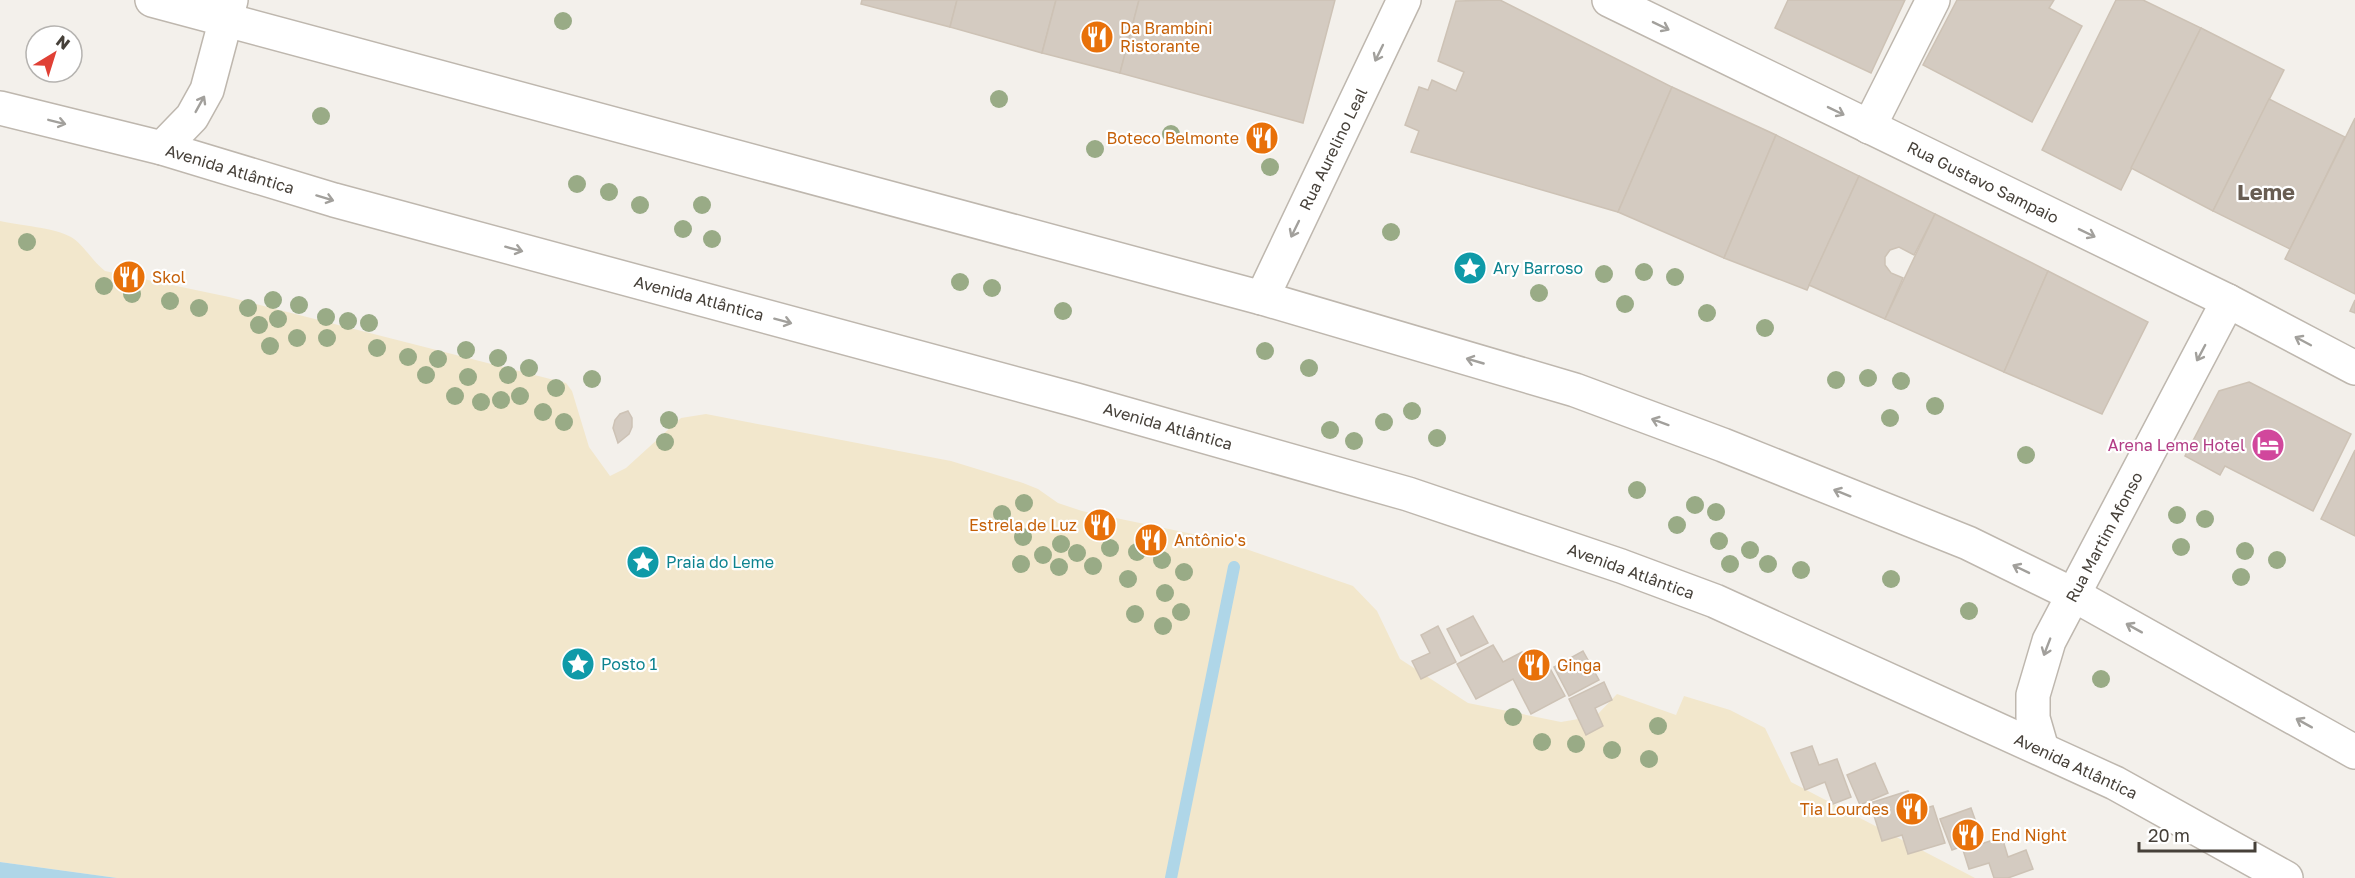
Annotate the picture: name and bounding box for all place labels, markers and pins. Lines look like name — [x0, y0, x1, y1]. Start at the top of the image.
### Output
place label: Da Brambini Ristorante — [1120, 18, 1213, 56]
restaurant icon: Da Brambini Ristorante — [1079, 19, 1115, 55]
restaurant icon: Boteco Belmonte — [1244, 120, 1280, 156]
place label: Boteco Belmonte — [1106, 128, 1239, 148]
place icon: Ary Barroso — [1452, 250, 1488, 286]
place label: Ary Barroso — [1493, 258, 1583, 278]
restaurant icon: Skol — [111, 259, 147, 295]
place label: Skol — [152, 267, 186, 287]
hotel icon: Arena Leme Hotel — [2250, 427, 2286, 463]
place label: Arena Leme Hotel — [2108, 435, 2245, 455]
restaurant icon: Estrela de Luz — [1082, 507, 1118, 543]
place label: Estrela de Luz — [969, 515, 1077, 535]
restaurant icon: Antônio's — [1133, 522, 1169, 558]
place label: Antônio's — [1174, 530, 1246, 550]
place icon: Praia do Leme — [625, 544, 661, 580]
place label: Praia do Leme — [666, 552, 774, 572]
place icon: Posto 1 — [560, 646, 596, 682]
restaurant icon: Ginga — [1516, 647, 1552, 683]
place label: Posto 1 — [601, 654, 657, 674]
place label: Ginga — [1557, 655, 1601, 675]
restaurant icon: Tia Lourdes — [1894, 791, 1930, 827]
place label: Tia Lourdes — [1800, 799, 1889, 819]
restaurant icon: End Night — [1950, 817, 1986, 853]
place label: End Night — [1991, 825, 2067, 845]

